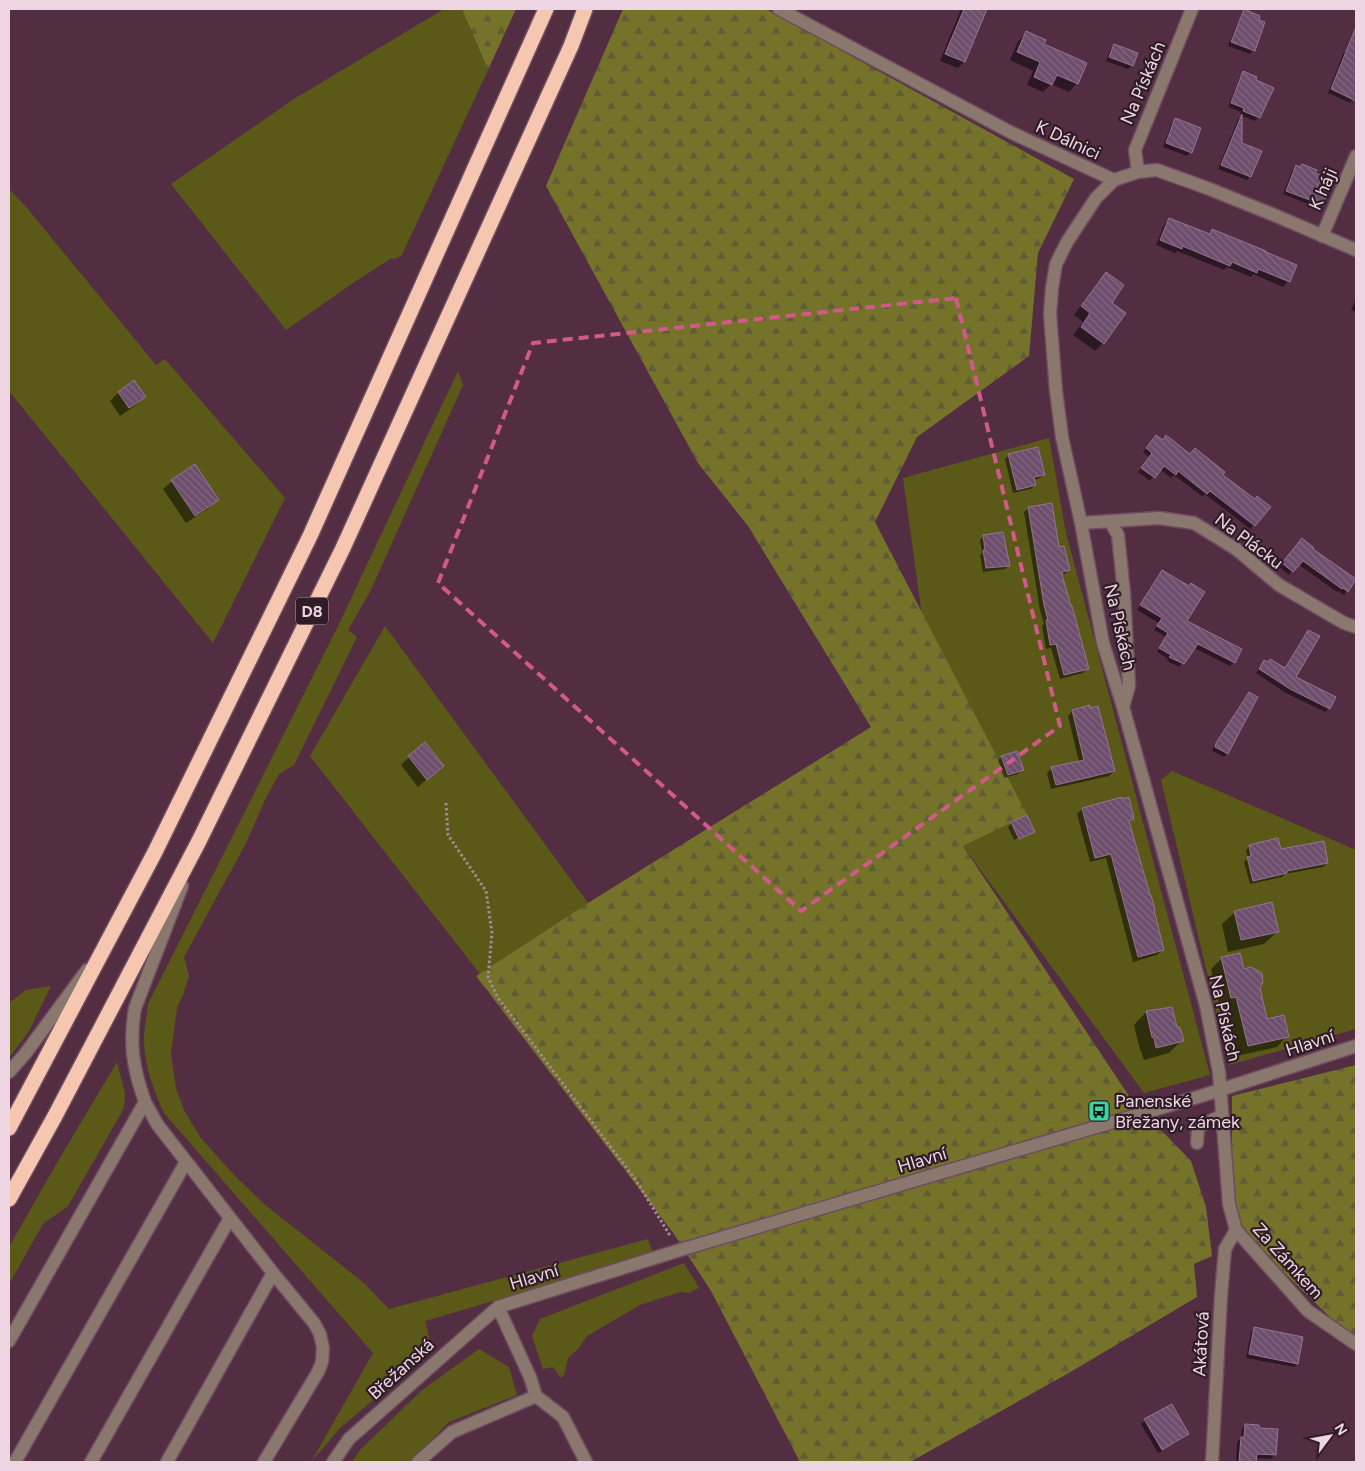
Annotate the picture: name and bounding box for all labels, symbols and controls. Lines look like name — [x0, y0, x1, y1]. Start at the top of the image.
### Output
street label: Na Pískách — [1116, 38, 1170, 128]
street label: K Dálnici — [1032, 115, 1104, 165]
street label: K háji — [1304, 165, 1342, 213]
street label: Na Plácku — [1211, 508, 1287, 574]
street label: Na Pískách — [1099, 582, 1141, 672]
road number: D8 — [296, 598, 328, 624]
street label: Na Pískách — [1204, 973, 1246, 1063]
street label: Hlavní — [1283, 1025, 1338, 1061]
place label: Panenské Břežany, zámek — [1115, 1090, 1240, 1133]
bus stop icon: Panenské Břežany, zámek — [1087, 1099, 1111, 1123]
street label: Hlavní — [895, 1142, 950, 1178]
street label: Za Zámkem — [1248, 1218, 1328, 1304]
street label: Hlavní — [507, 1259, 562, 1295]
street label: Akátová — [1188, 1311, 1214, 1377]
street label: Břežanská — [364, 1334, 438, 1404]
north arrow — [1305, 1411, 1355, 1461]
text: N — [1331, 1420, 1351, 1438]

